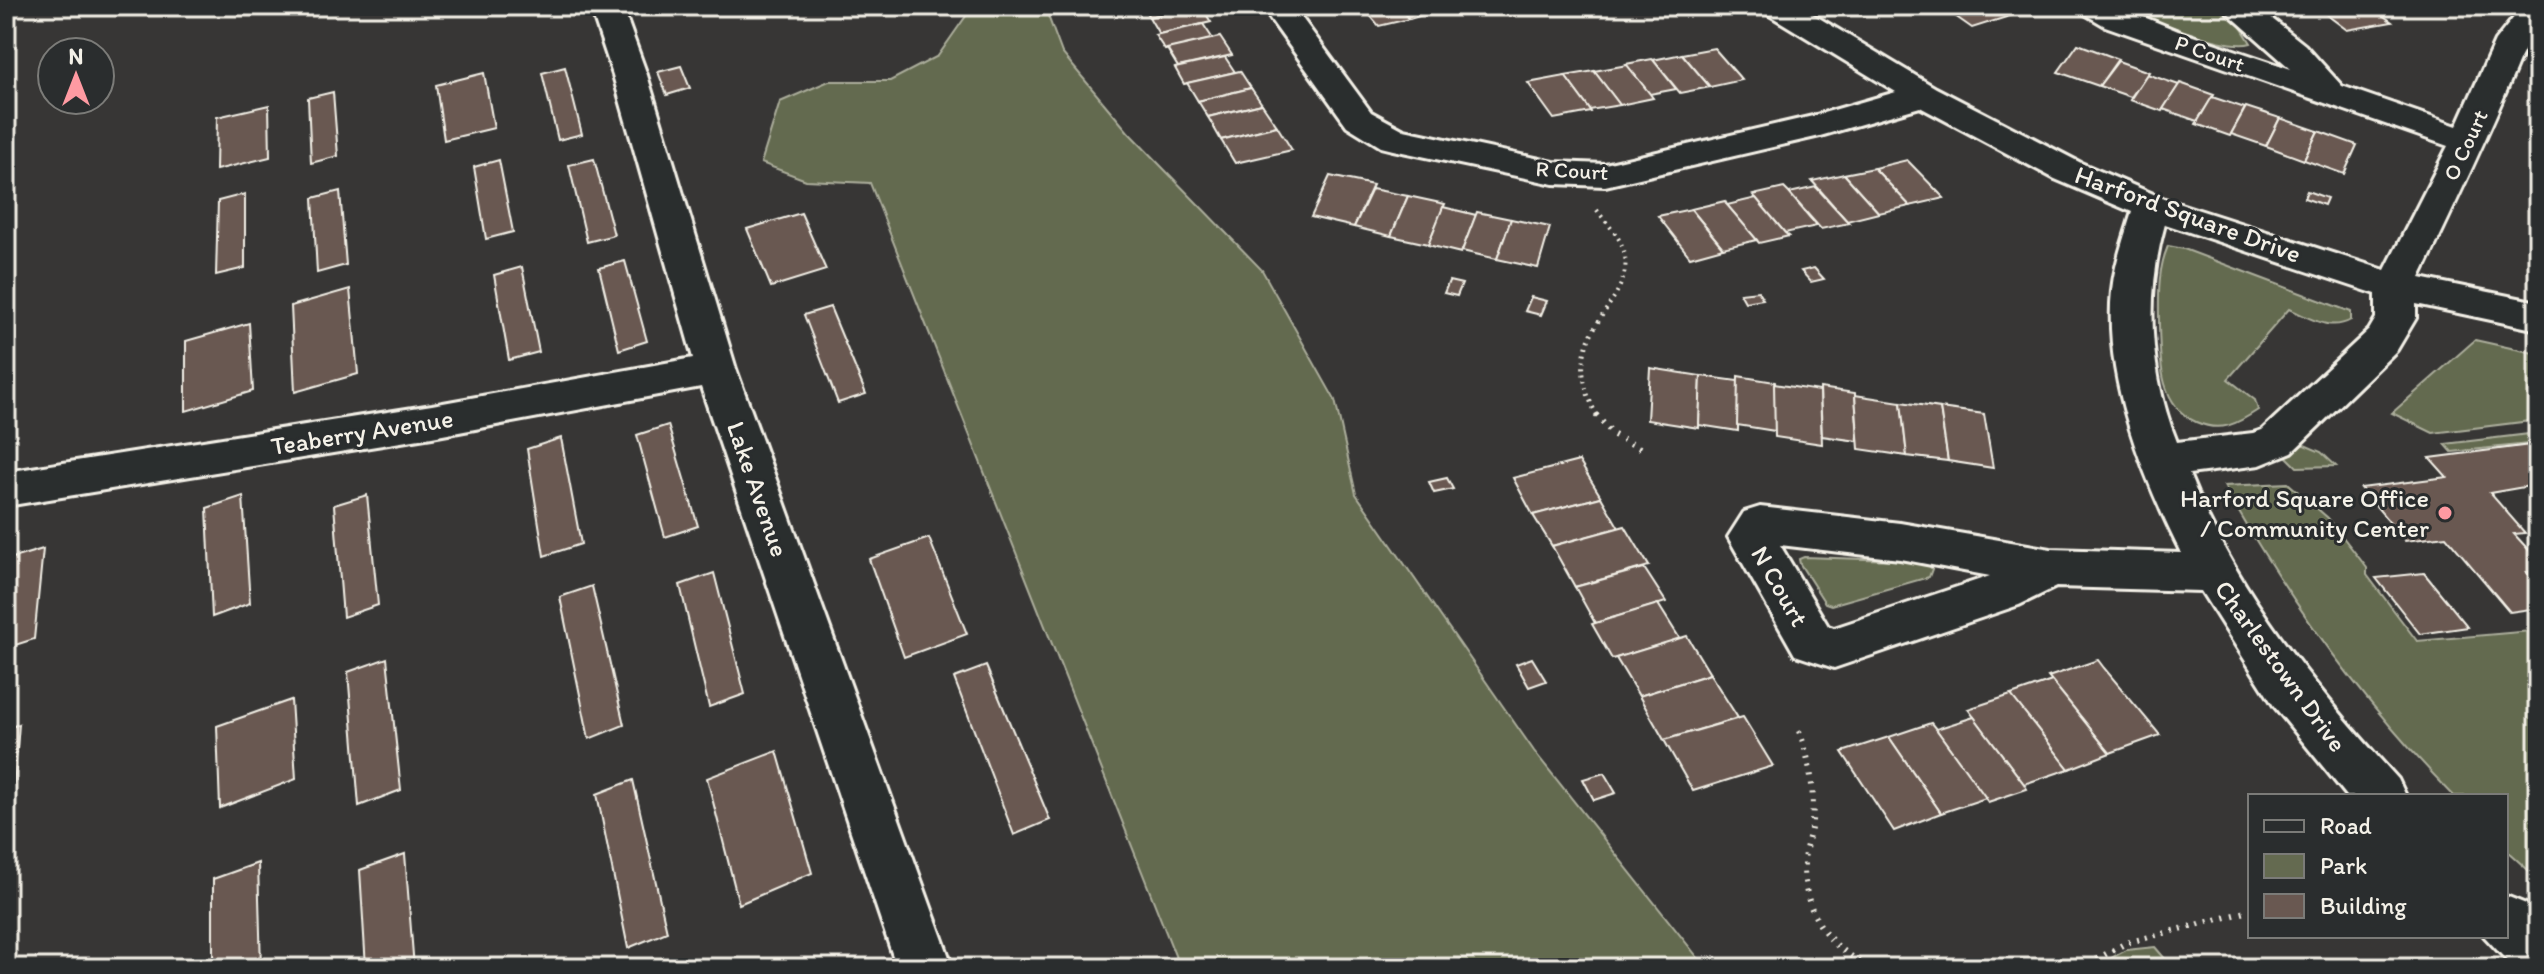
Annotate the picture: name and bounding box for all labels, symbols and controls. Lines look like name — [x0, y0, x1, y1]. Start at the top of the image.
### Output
street label: P Court — [2171, 29, 2248, 78]
north arrow — [36, 36, 116, 116]
text: N — [69, 43, 83, 70]
street label: O Court — [2437, 105, 2494, 185]
street label: R Court — [1535, 155, 1609, 186]
street label: Harford Square Drive — [2071, 158, 2305, 270]
street label: Teaberry Avenue — [269, 402, 455, 462]
street label: Lake Avenue — [720, 417, 796, 561]
place label: Harford Square Office / Community Center — [2180, 482, 2429, 544]
marker: Harford Square Office / Community Center — [2436, 504, 2454, 522]
street label: N Court — [1744, 540, 1816, 632]
street label: Charlestown Drive — [2208, 574, 2354, 758]
legend — [2248, 794, 2508, 938]
text: Road — [2320, 811, 2372, 840]
text: Park — [2320, 851, 2367, 880]
text: Building — [2320, 891, 2407, 920]

